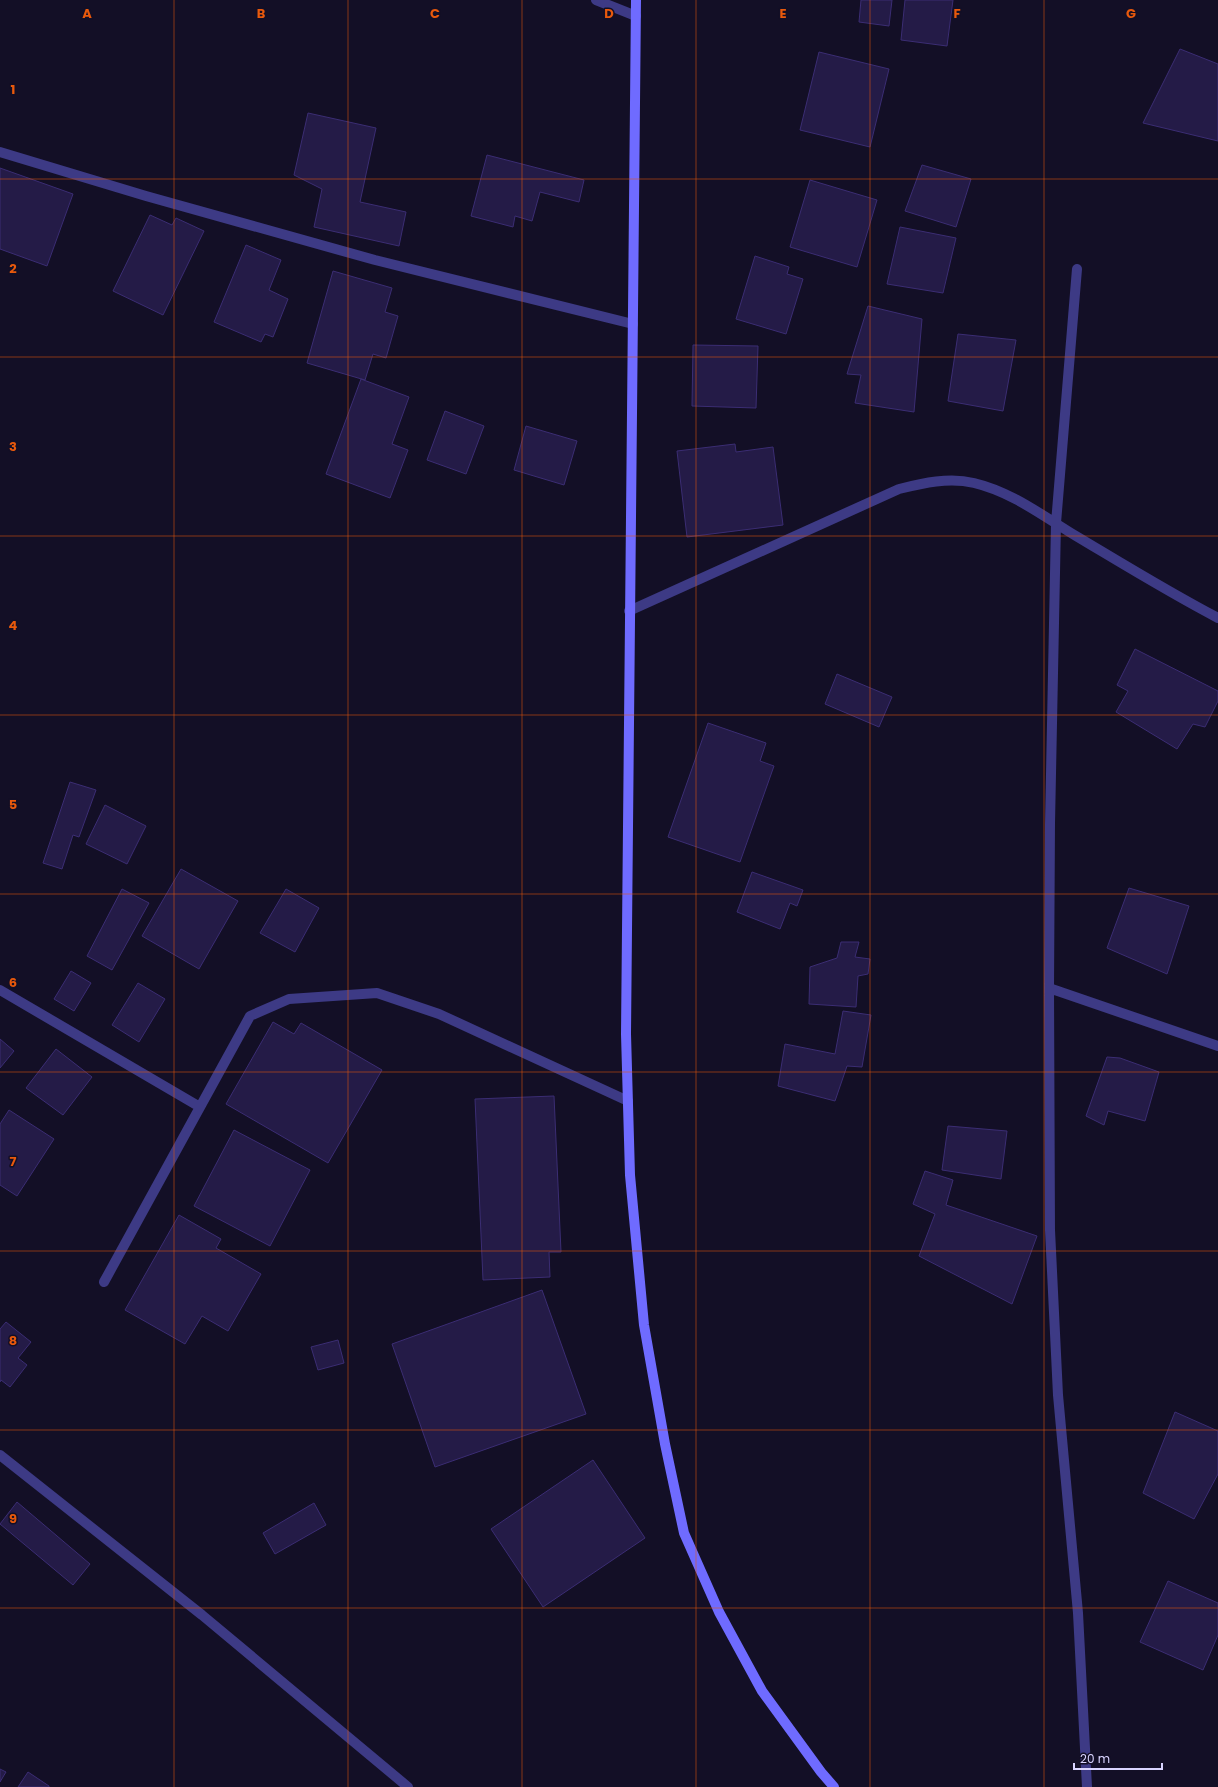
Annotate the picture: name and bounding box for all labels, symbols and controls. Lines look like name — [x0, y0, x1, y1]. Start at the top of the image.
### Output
text: A — [82, 4, 92, 23]
text: B — [257, 4, 266, 23]
text: C — [430, 4, 440, 23]
text: D — [604, 4, 614, 23]
text: E — [779, 4, 787, 23]
text: F — [953, 4, 961, 23]
text: G — [1126, 4, 1136, 23]
text: 1 — [11, 80, 15, 99]
text: 2 — [9, 259, 17, 278]
text: 3 — [9, 437, 17, 456]
text: 4 — [9, 616, 18, 635]
text: 5 — [9, 795, 17, 814]
text: 6 — [9, 973, 17, 992]
text: 7 — [10, 1152, 17, 1171]
text: 8 — [9, 1331, 17, 1350]
text: 9 — [9, 1509, 17, 1528]
scale bar — [1074, 1745, 1162, 1771]
text: 20 m — [1080, 1750, 1110, 1767]

